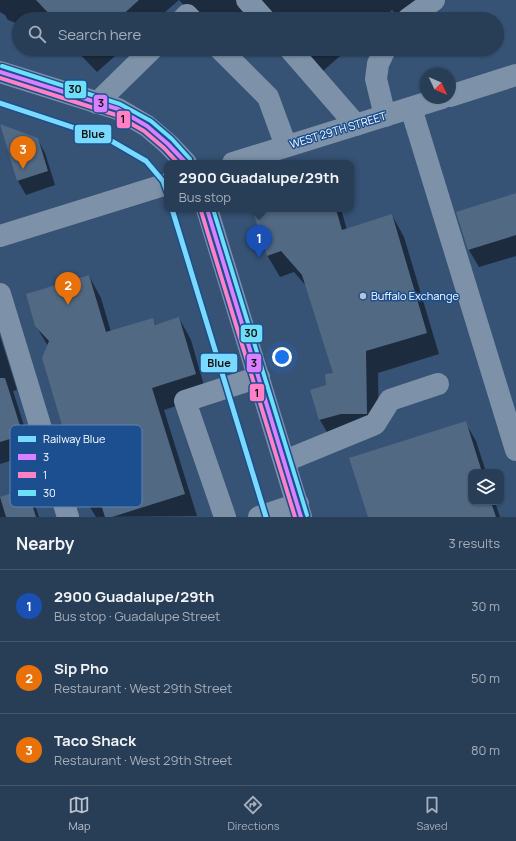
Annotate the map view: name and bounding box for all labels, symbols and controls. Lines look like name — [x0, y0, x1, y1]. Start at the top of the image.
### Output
search box — [12, 12, 504, 56]
icon: search — [26, 23, 48, 45]
text: Search here — [58, 24, 141, 45]
north arrow — [420, 68, 456, 104]
line badge: 30 — [64, 80, 87, 99]
text: 30 — [68, 81, 82, 96]
line badge: 3 — [93, 94, 108, 113]
text: 3 — [98, 95, 104, 110]
street label: WEST 29TH STREET — [288, 108, 388, 151]
line badge: 1 — [116, 110, 131, 129]
text: 1 — [121, 111, 125, 126]
line badge: Blue — [74, 124, 112, 144]
text: Blue — [81, 126, 105, 141]
pin: 3 — [10, 136, 36, 169]
popup — [164, 160, 354, 212]
text: 2900 Guadalupe/29th — [179, 167, 339, 188]
text: Bus stop — [179, 188, 231, 206]
pin: 1 — [246, 225, 272, 258]
pin: 2 — [55, 272, 81, 305]
place label: Buffalo Exchange — [371, 288, 459, 303]
marker: Buffalo Exchange — [358, 291, 368, 301]
line badge: 30 — [240, 324, 263, 343]
text: 30 — [244, 325, 258, 340]
your location — [272, 347, 292, 367]
line badge: Blue — [200, 353, 238, 373]
line badge: 3 — [246, 353, 262, 373]
text: Blue — [207, 355, 231, 370]
text: 3 — [251, 355, 257, 370]
line badge: 1 — [249, 383, 265, 402]
text: 1 — [255, 385, 259, 400]
legend — [10, 425, 142, 507]
text: Railway Blue — [43, 431, 106, 446]
text: 3 — [43, 449, 49, 464]
text: 1 — [43, 467, 47, 482]
map controls — [468, 469, 504, 505]
button: layers — [468, 469, 504, 505]
text: 30 — [43, 485, 56, 500]
text: Nearby — [16, 532, 74, 555]
text: 3 results — [448, 534, 500, 552]
text: 2900 Guadalupe/29th — [54, 586, 214, 607]
text: 1 — [26, 597, 32, 615]
text: 30 m — [471, 597, 500, 615]
text: Bus stop · Guadalupe Street — [54, 607, 220, 625]
text: Sip Pho — [54, 658, 109, 679]
text: 2 — [25, 669, 33, 687]
text: 50 m — [471, 669, 500, 687]
text: Restaurant · West 29th Street — [54, 679, 232, 697]
text: Taco Shack — [54, 730, 136, 751]
text: 3 — [25, 741, 33, 759]
text: 80 m — [471, 741, 500, 759]
text: Restaurant · West 29th Street — [54, 751, 232, 769]
tab: Map — [68, 794, 90, 833]
tab: Directions — [227, 794, 280, 833]
tab: Saved — [417, 794, 448, 833]

